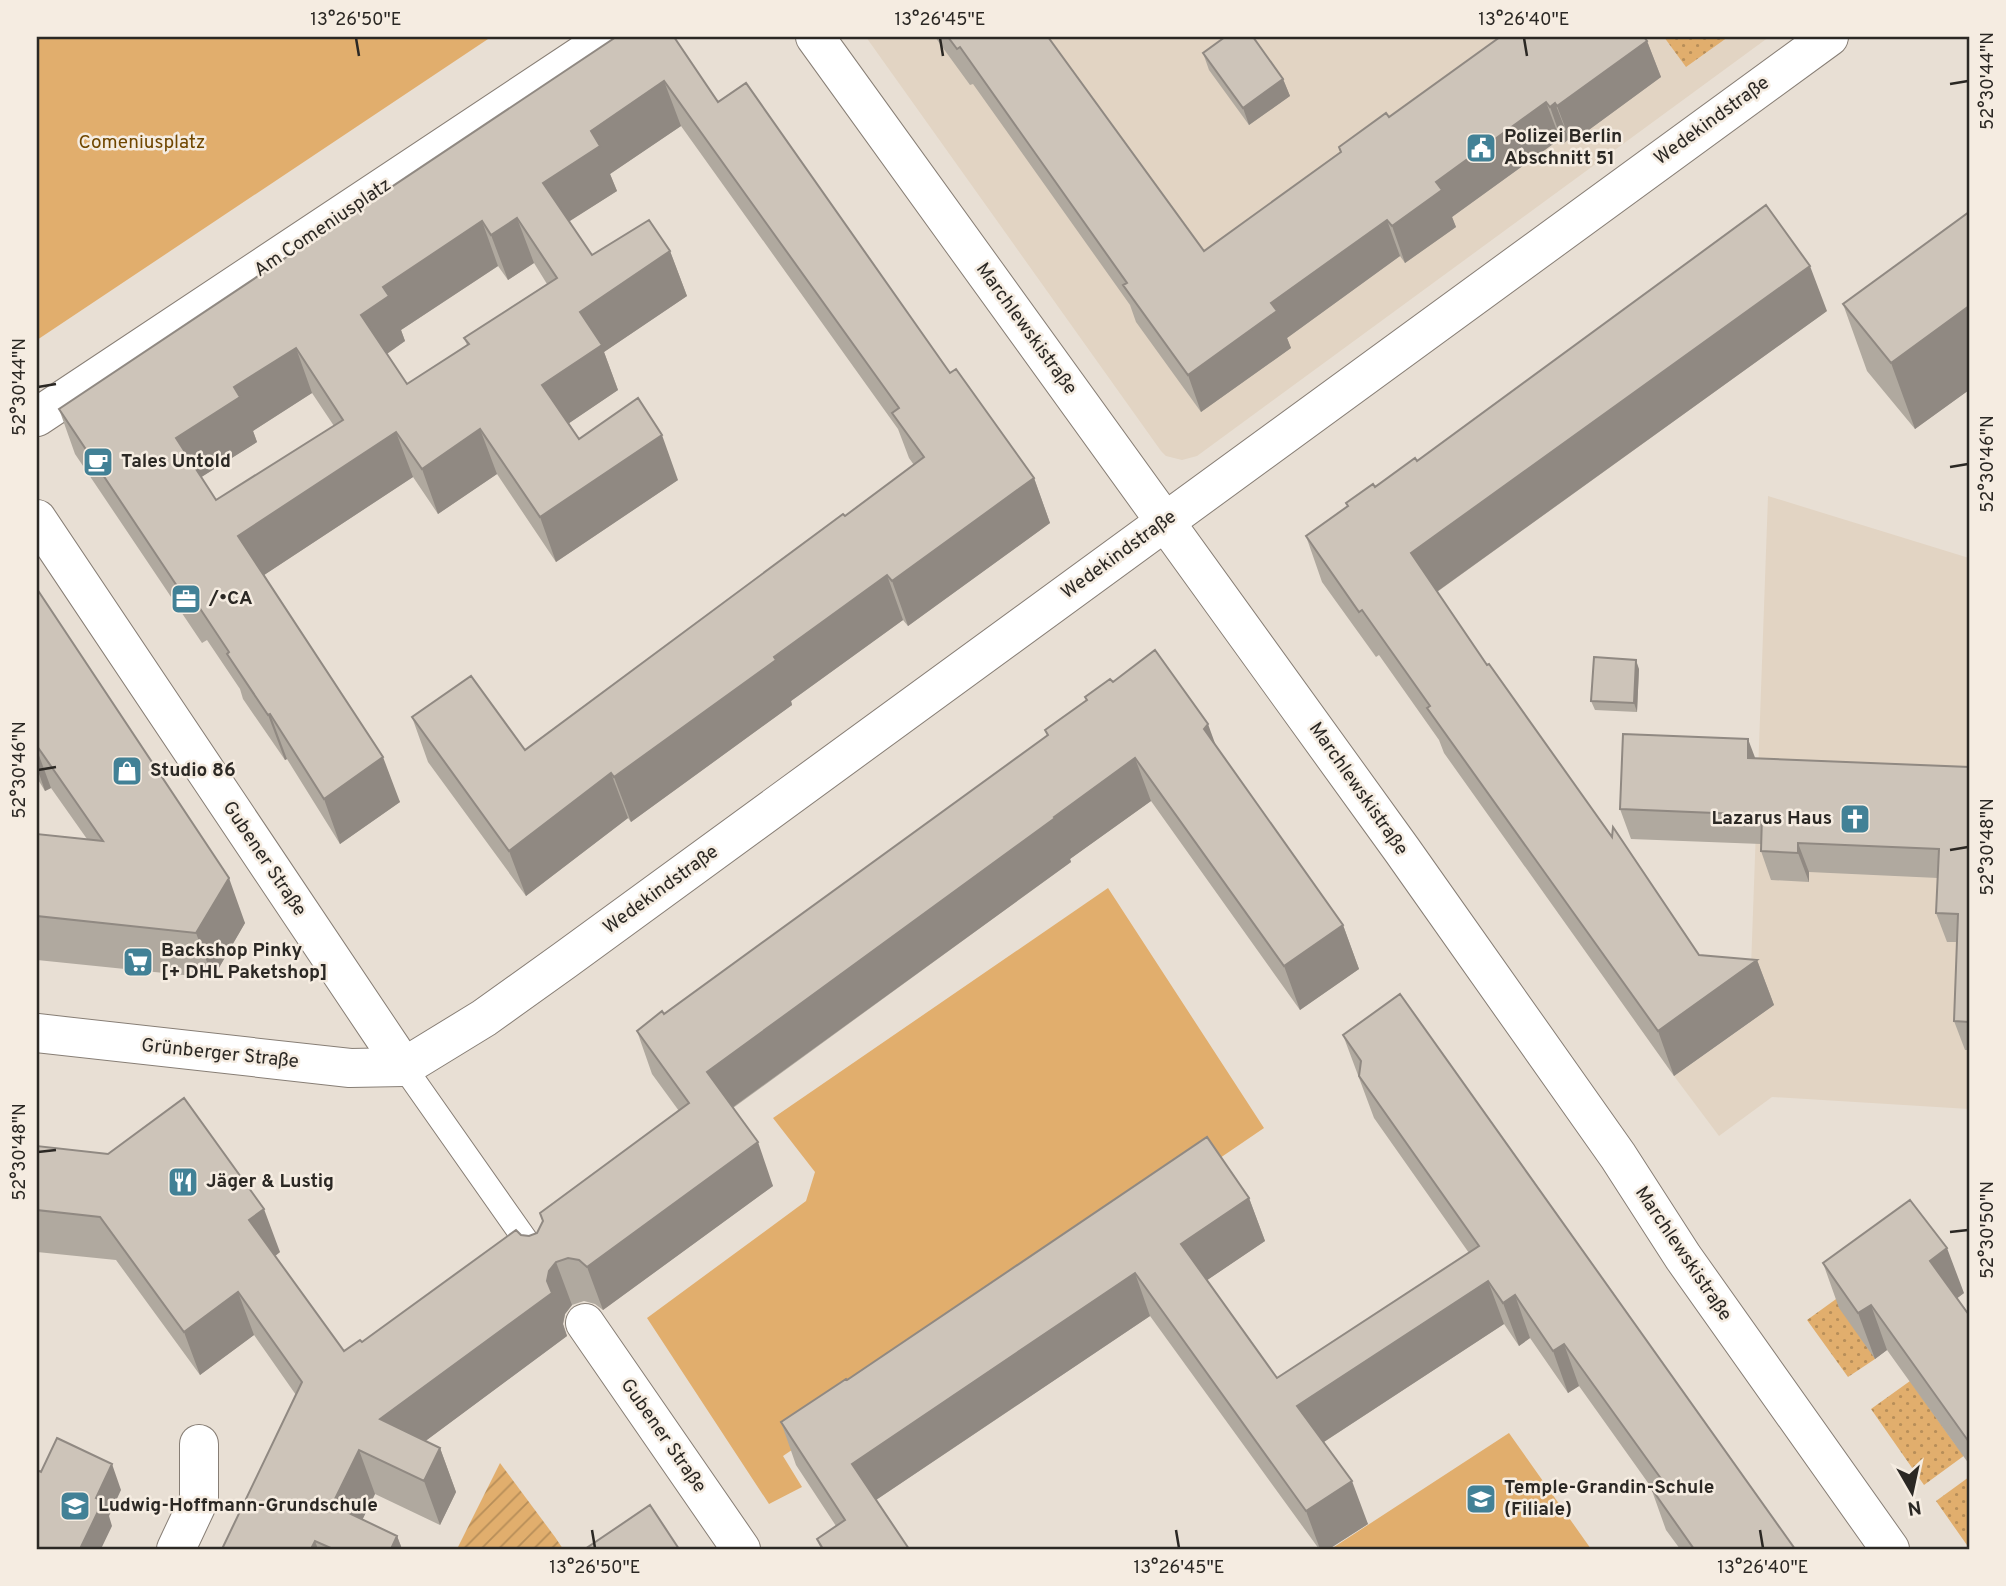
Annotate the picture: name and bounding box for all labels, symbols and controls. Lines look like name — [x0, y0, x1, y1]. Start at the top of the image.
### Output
text: 13°26'50"E — [310, 9, 402, 32]
text: 13°26'45"E — [895, 9, 985, 32]
text: 13°26'40"E — [1478, 9, 1570, 32]
text: 52°30'44"N — [1977, 32, 2000, 130]
street label: Wedekindstraße — [1650, 71, 1774, 171]
place label: Polizei Berlin Abschnitt 51 — [1504, 125, 1622, 171]
park label: Comeniusplatz — [79, 131, 205, 155]
public building icon: Polizei Berlin Abschnitt 51 — [1464, 131, 1498, 165]
street label: Am Comeniusplatz — [250, 173, 396, 283]
street label: Marchlewskistraße — [970, 258, 1082, 400]
text: 52°30'44"N — [9, 338, 32, 436]
text: 52°30'46"N — [1977, 415, 2000, 513]
cafe icon: Tales Untold — [81, 445, 115, 479]
place label: Tales Untold — [121, 450, 231, 474]
street label: Wedekindstraße — [1057, 505, 1181, 605]
office icon: /•CA — [169, 582, 203, 616]
place label: /•CA — [208, 587, 253, 611]
street label: Marchlewskistraße — [1303, 718, 1413, 860]
text: 52°30'46"N — [9, 721, 32, 819]
shop icon: Studio 86 — [110, 754, 144, 788]
place label: Studio 86 — [150, 759, 236, 783]
street label: Gubener Straße — [217, 797, 311, 921]
text: 52°30'48"N — [1977, 798, 2000, 896]
church icon: Lazarus Haus — [1838, 802, 1872, 836]
place label: Lazarus Haus — [1711, 807, 1832, 831]
street label: Wedekindstraße — [599, 840, 723, 940]
place label: Backshop Pinky [+ DHL Paketshop] — [161, 939, 327, 985]
supermarket icon: Backshop Pinky [+ DHL Paketshop] — [121, 945, 155, 979]
street label: Grünberger Straße — [140, 1034, 300, 1074]
text: 52°30'48"N — [9, 1103, 32, 1201]
restaurant icon: Jäger & Lustig — [166, 1165, 200, 1199]
place label: Jäger & Lustig — [206, 1170, 334, 1194]
text: 52°30'50"N — [1977, 1181, 2000, 1279]
street label: Marchlewskistraße — [1629, 1182, 1737, 1326]
street label: Gubener Straße — [615, 1374, 711, 1498]
north arrow — [1876, 1456, 1946, 1526]
place label: Temple-Grandin-Schule (Filiale) — [1504, 1476, 1714, 1522]
school or university icon: Temple-Grandin-Schule (Filiale) — [1464, 1482, 1498, 1516]
school or university icon: Ludwig-Hoffmann-Grundschule — [58, 1489, 92, 1523]
place label: Ludwig-Hoffmann-Grundschule — [98, 1494, 378, 1518]
text: N — [1906, 1494, 1923, 1520]
text: 13°26'50"E — [549, 1557, 641, 1580]
text: 13°26'45"E — [1134, 1557, 1224, 1580]
text: 13°26'40"E — [1717, 1557, 1809, 1580]

